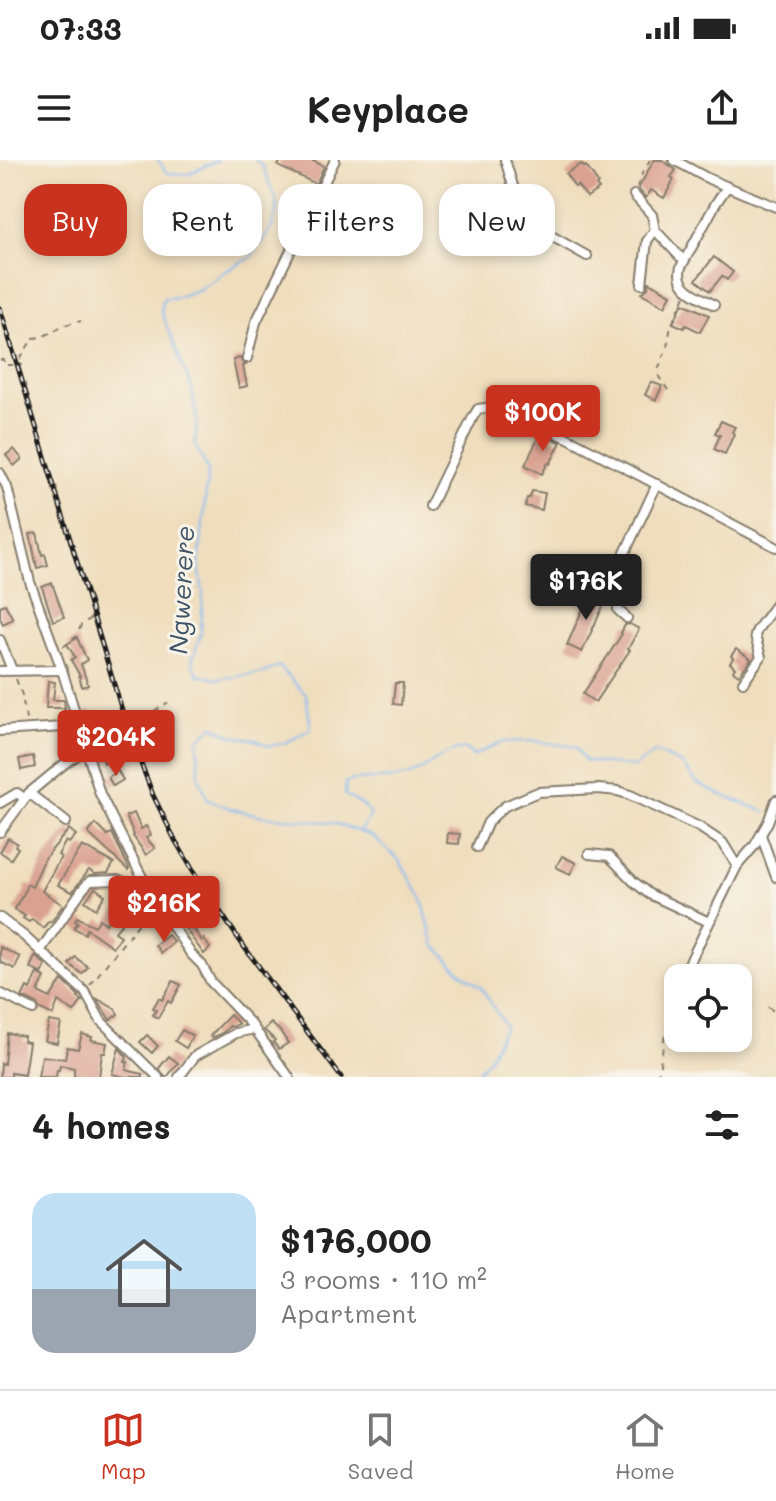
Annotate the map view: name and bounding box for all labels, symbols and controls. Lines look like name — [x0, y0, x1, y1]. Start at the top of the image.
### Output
text: 07:33 — [40, 8, 122, 48]
text: Keyplace — [307, 85, 469, 132]
icon: menu — [32, 86, 76, 130]
icon: share — [700, 86, 744, 130]
chip: Buy — [24, 184, 127, 256]
chip: Rent — [143, 184, 262, 256]
chip: Filters — [278, 184, 423, 256]
chip: New — [439, 184, 555, 256]
pin: $100K — [487, 385, 599, 453]
text: $100K — [504, 394, 582, 428]
water label: Ngwerere — [161, 525, 201, 655]
pin: $176K — [530, 554, 642, 622]
text: $176K — [549, 563, 623, 597]
pin: $204K — [60, 710, 172, 778]
text: $204K — [76, 719, 156, 753]
pin: $216K — [108, 876, 220, 944]
text: $216K — [127, 885, 201, 919]
map controls — [664, 964, 752, 1052]
button: locate — [664, 964, 752, 1052]
text: 4 homes — [32, 1103, 171, 1148]
icon: filters — [700, 1103, 744, 1147]
text: $176,000 — [280, 1217, 432, 1262]
icon: home — [96, 1225, 192, 1321]
text: 3 rooms · 110 m² — [280, 1262, 487, 1296]
text: Apartment — [280, 1296, 417, 1330]
tab: Map — [101, 1408, 146, 1485]
tab: Saved — [348, 1408, 413, 1485]
tab: Home — [615, 1408, 675, 1485]

